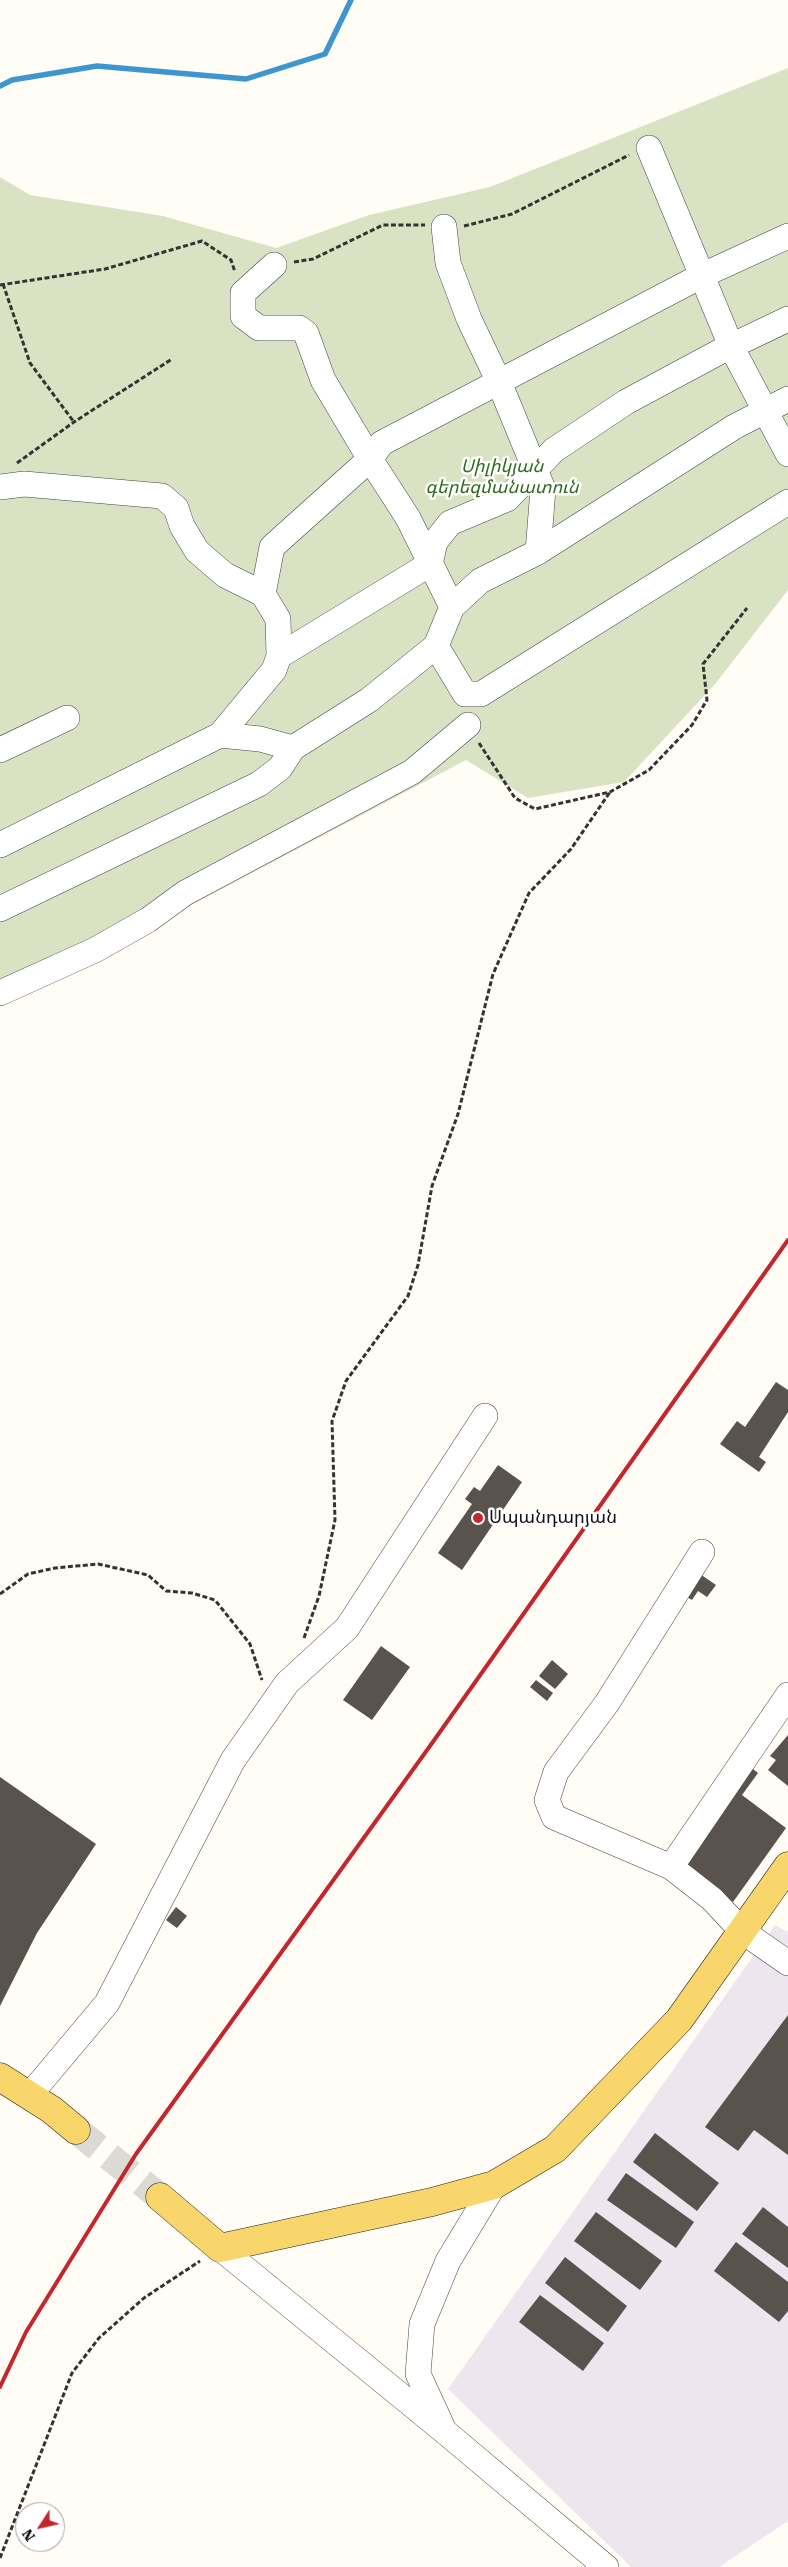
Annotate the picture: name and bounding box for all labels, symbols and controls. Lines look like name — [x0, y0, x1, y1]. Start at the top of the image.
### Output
park label: Սիլիկյան գերեզմանատուն — [425, 456, 579, 498]
place label: Սպանդարյան — [489, 1507, 617, 1529]
marker: Սպանդարյան — [471, 1511, 485, 1525]
north arrow — [15, 2502, 65, 2552]
text: N — [19, 2526, 38, 2544]

